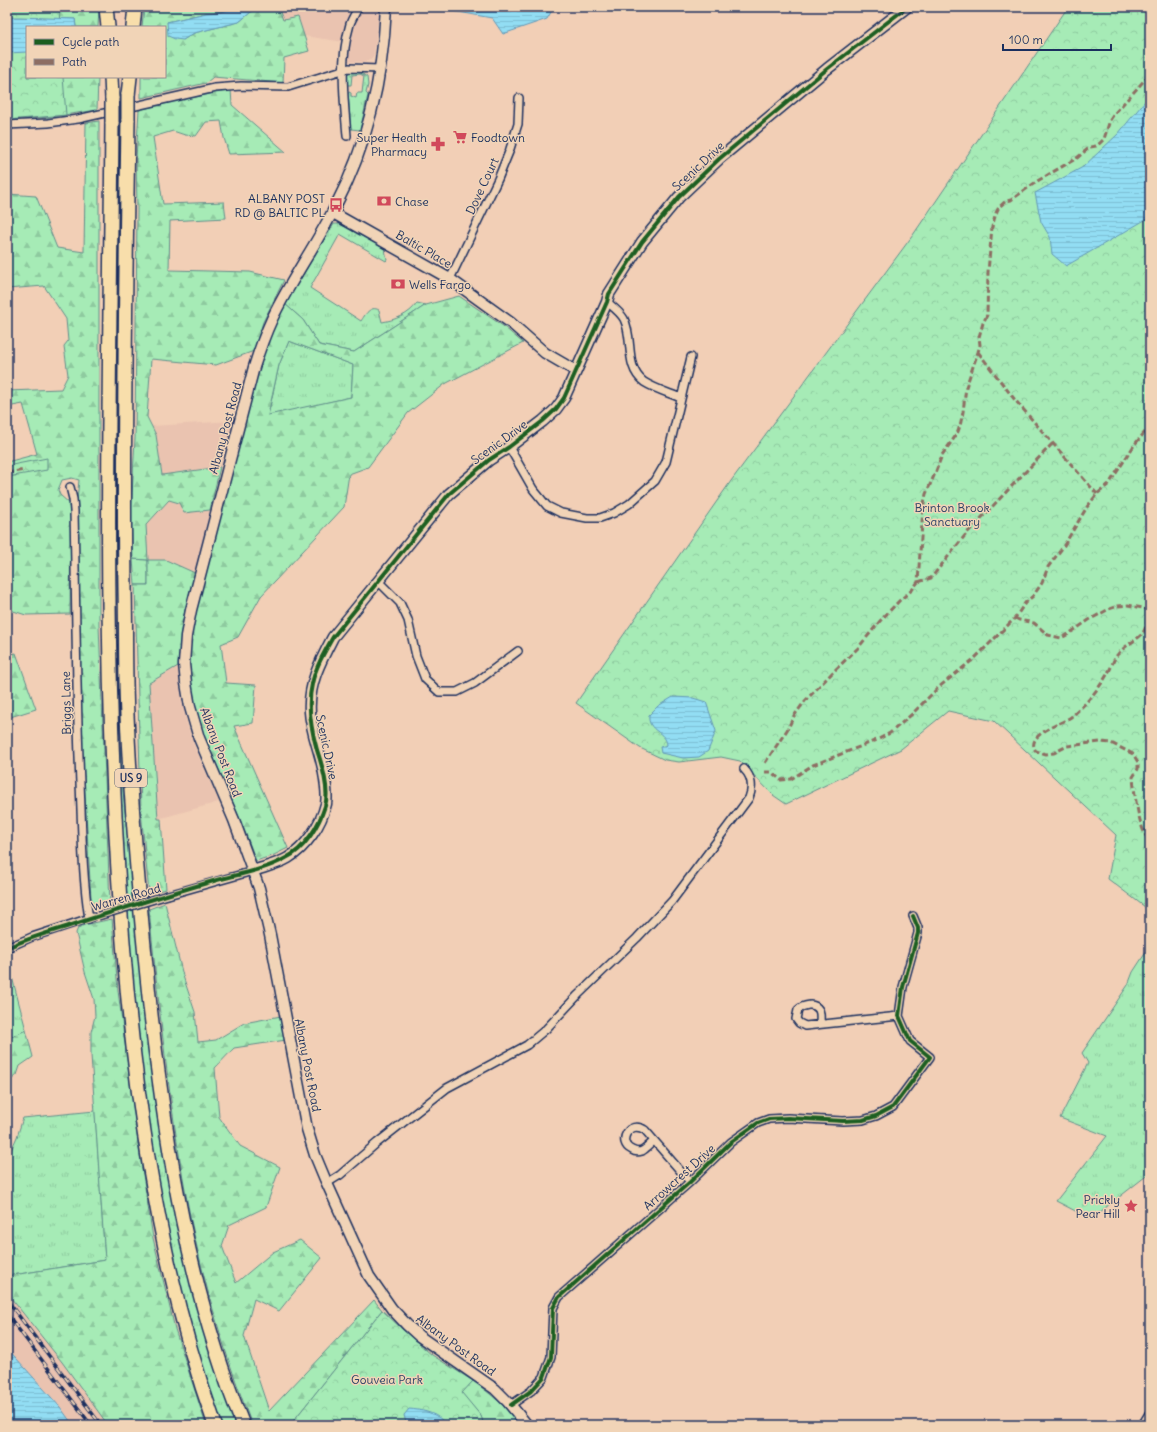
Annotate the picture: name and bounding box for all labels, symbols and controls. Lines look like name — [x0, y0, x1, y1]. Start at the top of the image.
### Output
legend — [26, 26, 166, 78]
scale bar — [1003, 26, 1111, 52]
text: 100 m — [1009, 32, 1043, 47]
text: Cycle path — [62, 34, 119, 49]
text: Path — [62, 54, 87, 69]
supermarket icon: Foodtown — [452, 129, 468, 145]
place label: Super Health Pharmacy — [357, 130, 427, 159]
place label: Foodtown — [471, 130, 525, 145]
pharmacy icon: Super Health Pharmacy — [430, 136, 446, 152]
street label: Scenic Drive — [669, 138, 727, 194]
street label: Dove Court — [462, 155, 502, 217]
place label: ALBANY POST RD @ BALTIC PL — [234, 191, 325, 220]
bank icon: Chase — [376, 193, 392, 209]
place label: Chase — [395, 194, 429, 209]
bus stop icon: ALBANY POST RD @ BALTIC PL — [328, 197, 344, 213]
street label: Baltic Place — [393, 227, 455, 271]
bank icon: Wells Fargo — [390, 276, 406, 292]
place label: Wells Fargo — [409, 277, 471, 292]
street label: Albany Post Road — [206, 380, 244, 476]
street label: Scenic Drive — [468, 417, 530, 467]
park label: Brinton Brook Sanctuary — [914, 500, 990, 529]
street label: Briggs Lane — [58, 671, 74, 735]
street label: Albany Post Road — [197, 705, 245, 799]
street label: Scenic Drive — [313, 713, 341, 781]
road number: US 9 — [115, 769, 147, 787]
street label: Warren Road — [90, 880, 162, 914]
street label: Albany Post Road — [292, 1017, 324, 1113]
street label: Arrowcrest Drive — [640, 1141, 718, 1213]
place label: Prickly Pear Hill — [1075, 1192, 1120, 1221]
place icon: Prickly Pear Hill — [1123, 1198, 1139, 1214]
street label: Albany Post Road — [413, 1311, 499, 1379]
park label: Gouveia Park — [351, 1372, 423, 1387]

